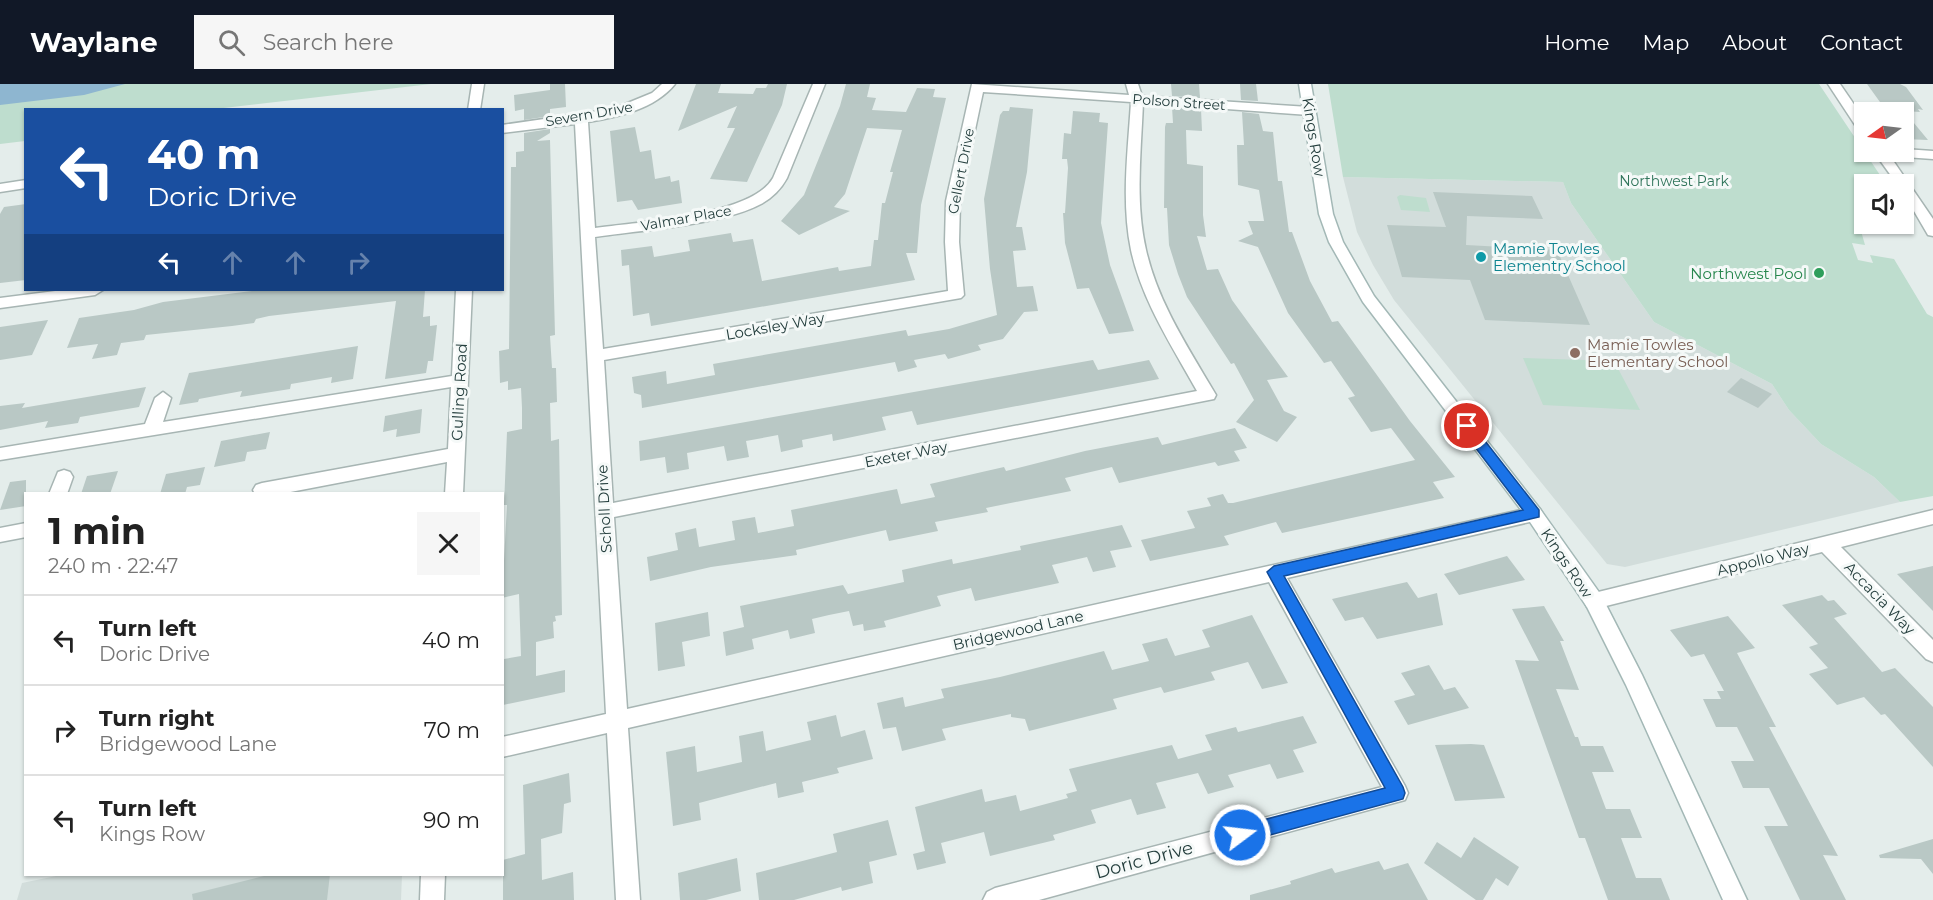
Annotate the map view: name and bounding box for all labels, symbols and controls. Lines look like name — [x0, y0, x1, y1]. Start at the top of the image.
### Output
search box — [194, 15, 614, 69]
text: Waylane — [30, 25, 158, 59]
icon: search — [215, 26, 248, 59]
text: Search here — [263, 29, 393, 56]
text: Home — [1544, 30, 1609, 55]
text: Map — [1642, 30, 1689, 55]
text: About — [1722, 30, 1787, 55]
text: Contact — [1820, 30, 1903, 55]
street label: Polson Street — [1132, 90, 1227, 114]
street label: Kings Row — [1298, 96, 1330, 179]
street label: Severn Drive — [544, 97, 634, 131]
north arrow — [1854, 102, 1914, 162]
map controls — [1854, 102, 1914, 234]
street label: Gellert Drive — [944, 127, 978, 215]
text: 40 m — [147, 128, 260, 180]
icon: left — [48, 132, 126, 210]
park label: Northwest Park — [1619, 172, 1729, 190]
button: sound — [1854, 174, 1914, 234]
text: Doric Drive — [147, 180, 297, 213]
street label: Valmar Place — [639, 201, 733, 235]
place label: Mamie Towles Elementry School — [1493, 239, 1626, 275]
icon: left — [153, 246, 186, 279]
icon: ahead — [216, 246, 249, 279]
icon: ahead — [279, 246, 312, 279]
icon: right — [342, 246, 375, 279]
marker: Mamie Towles Elementry School — [1474, 250, 1488, 264]
place label: Northwest Pool — [1690, 264, 1807, 283]
marker: Northwest Pool — [1812, 266, 1826, 280]
street label: Locksley Way — [724, 308, 827, 344]
place label: Mamie Towles Elementary School — [1587, 335, 1728, 371]
street label: Gulling Road — [447, 343, 471, 441]
marker: Mamie Towles Elementary School — [1568, 346, 1582, 360]
pin — [1441, 400, 1492, 451]
icon: arrive — [1450, 409, 1483, 442]
street label: Exeter Way — [863, 436, 950, 471]
street label: Scholl Drive — [592, 464, 616, 554]
text: 1 min — [48, 509, 146, 553]
button: close — [417, 512, 480, 575]
street label: Kings Row — [1537, 525, 1598, 602]
street label: Appollo Way — [1715, 538, 1812, 580]
text: 240 m · 22:47 — [48, 554, 178, 578]
street label: Accacia Way — [1841, 558, 1920, 639]
street label: Bridgewood Lane — [951, 606, 1085, 654]
text: Turn left — [99, 615, 197, 642]
icon: left — [48, 624, 81, 657]
text: 40 m — [422, 627, 480, 654]
text: Doric Drive — [99, 642, 210, 666]
text: Turn right — [99, 705, 214, 732]
icon: right — [48, 714, 81, 747]
text: 70 m — [424, 717, 480, 744]
text: Bridgewood Lane — [99, 732, 277, 756]
text: Turn left — [99, 795, 197, 822]
position arrow — [1208, 803, 1272, 867]
icon: left — [48, 804, 81, 837]
text: 90 m — [423, 807, 480, 834]
text: Kings Row — [99, 822, 205, 846]
street label: Doric Drive — [1093, 836, 1195, 884]

